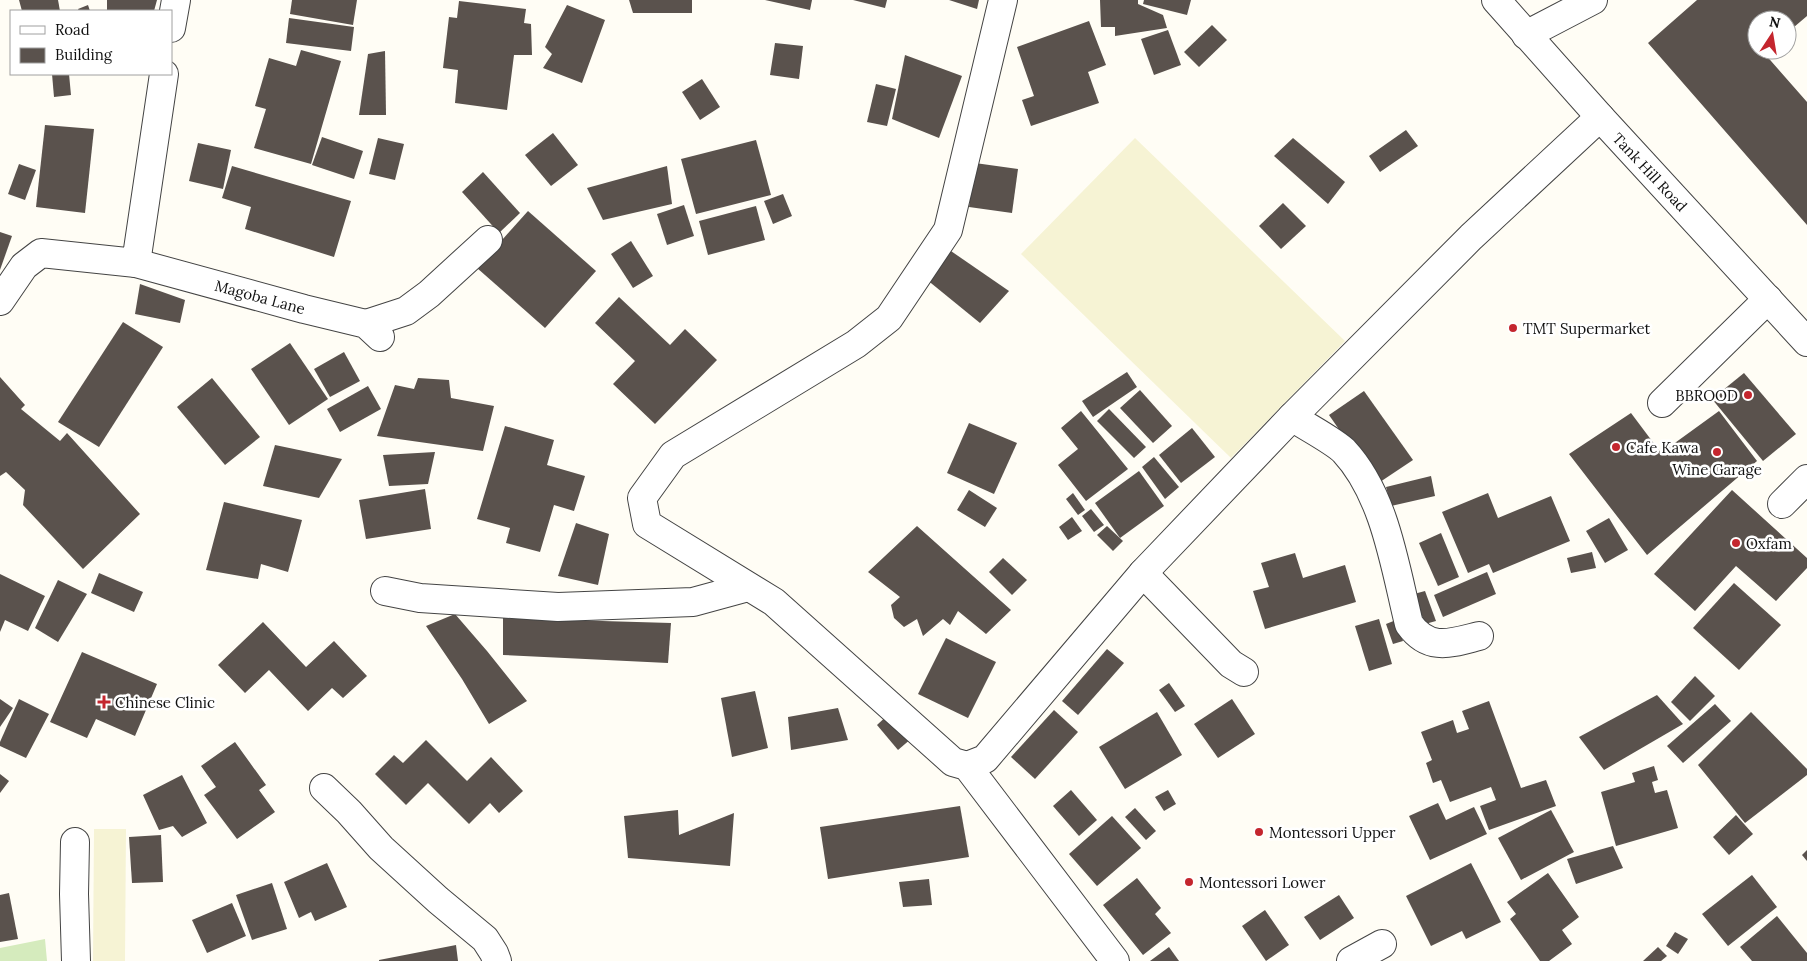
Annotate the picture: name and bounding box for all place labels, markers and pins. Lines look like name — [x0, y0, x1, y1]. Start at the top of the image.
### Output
place label: TMT Supermarket — [1523, 319, 1650, 338]
marker: TMT Supermarket — [1507, 322, 1519, 334]
place label: BBROOD — [1675, 386, 1738, 405]
marker: BBROOD — [1742, 389, 1754, 401]
place label: Cafe Kawa — [1626, 438, 1699, 457]
marker: Cafe Kawa — [1610, 441, 1622, 453]
marker: Wine Garage — [1711, 446, 1723, 458]
place label: Wine Garage — [1672, 460, 1762, 479]
place label: Oxfam — [1746, 534, 1792, 553]
marker: Oxfam — [1730, 537, 1742, 549]
place label: Chinese Clinic — [115, 693, 215, 712]
marker: Chinese Clinic — [97, 695, 111, 709]
place label: Montessori Upper — [1269, 823, 1396, 842]
marker: Montessori Upper — [1253, 826, 1265, 838]
place label: Montessori Lower — [1199, 873, 1326, 892]
marker: Montessori Lower — [1183, 876, 1195, 888]

